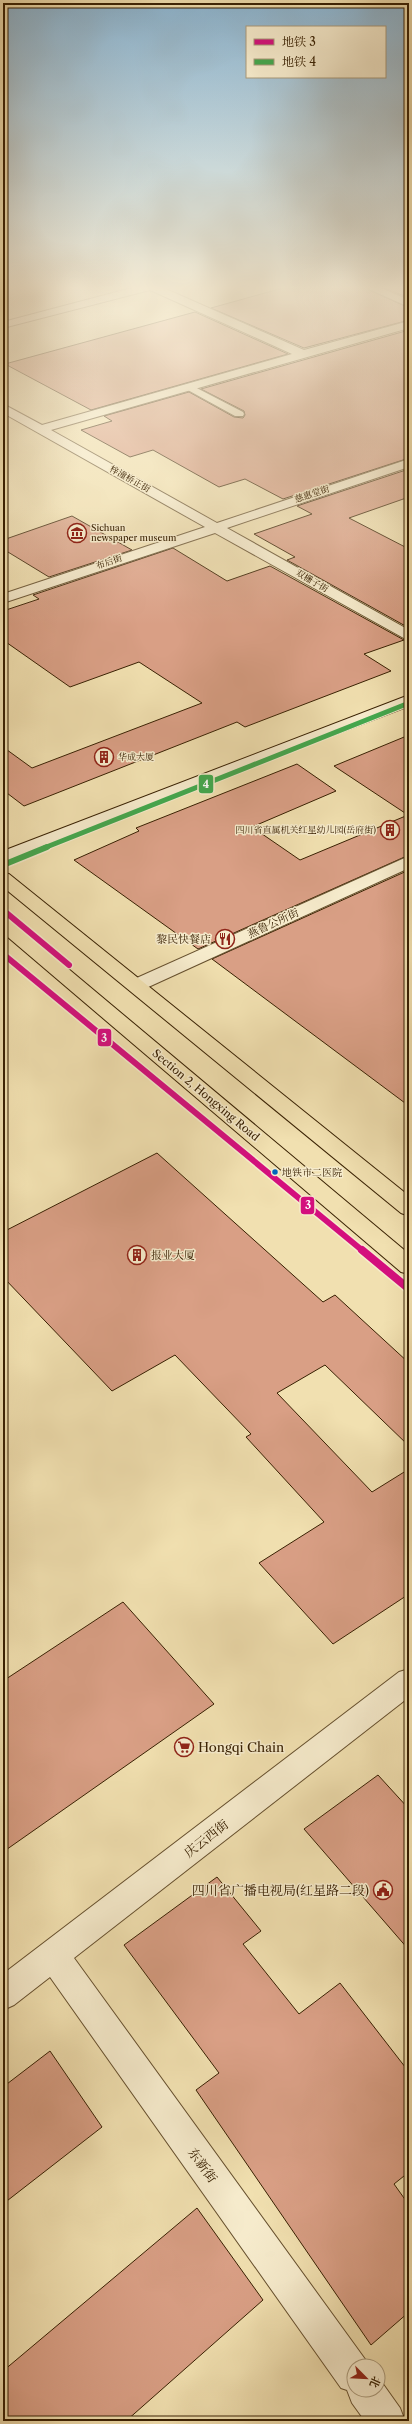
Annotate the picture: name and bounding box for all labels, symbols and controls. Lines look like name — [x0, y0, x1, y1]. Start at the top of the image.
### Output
legend — [246, 26, 386, 78]
text: 地铁 3 — [282, 34, 316, 49]
text: 地铁 4 — [282, 54, 316, 69]
street label: 梓潼桥正街 — [108, 463, 153, 494]
street label: 慈惠堂街 — [293, 483, 331, 504]
museum icon: Sichuan newspaper museum — [66, 522, 88, 544]
place label: Sichuan newspaper museum — [91, 522, 177, 543]
street label: 布后街 — [94, 552, 123, 571]
street label: 双栅子街 — [294, 567, 331, 594]
building icon: 华成大厦 — [93, 746, 115, 768]
place label: 华成大厦 — [118, 751, 154, 762]
line badge: 4 — [198, 774, 214, 794]
text: 4 — [203, 777, 210, 791]
building icon: 四川省直属机关红星幼儿园(岳府街) — [379, 819, 401, 841]
place label: 四川省直属机关红星幼儿园(岳府街) — [236, 824, 376, 835]
street label: 燕鲁公所街 — [245, 905, 301, 941]
restaurant icon: 黎民快餐店 — [214, 928, 236, 950]
place label: 黎民快餐店 — [156, 932, 211, 946]
line badge: 3 — [97, 1028, 112, 1047]
text: 3 — [101, 1031, 107, 1045]
street label: Section 2, Hongxing Road — [150, 1046, 263, 1144]
place label: 地铁市二医院 — [282, 1166, 342, 1179]
marker: 地铁市二医院 — [270, 1167, 280, 1177]
line badge: 3 — [300, 1196, 315, 1215]
text: 3 — [305, 1198, 311, 1212]
building icon: 报业大厦 — [126, 1244, 148, 1266]
place label: 报业大厦 — [151, 1248, 195, 1262]
supermarket icon: Hongqi Chain — [173, 1736, 195, 1758]
place label: Hongqi Chain — [198, 1739, 284, 1755]
street label: 庆云西街 — [181, 1816, 231, 1860]
public building icon: 四川省广播电视局(红星路二段) — [372, 1879, 394, 1901]
place label: 四川省广播电视局(红星路二段) — [192, 1882, 369, 1898]
street label: 东新街 — [185, 2145, 221, 2185]
north arrow — [346, 2358, 386, 2398]
text: 北 — [367, 2374, 384, 2390]

